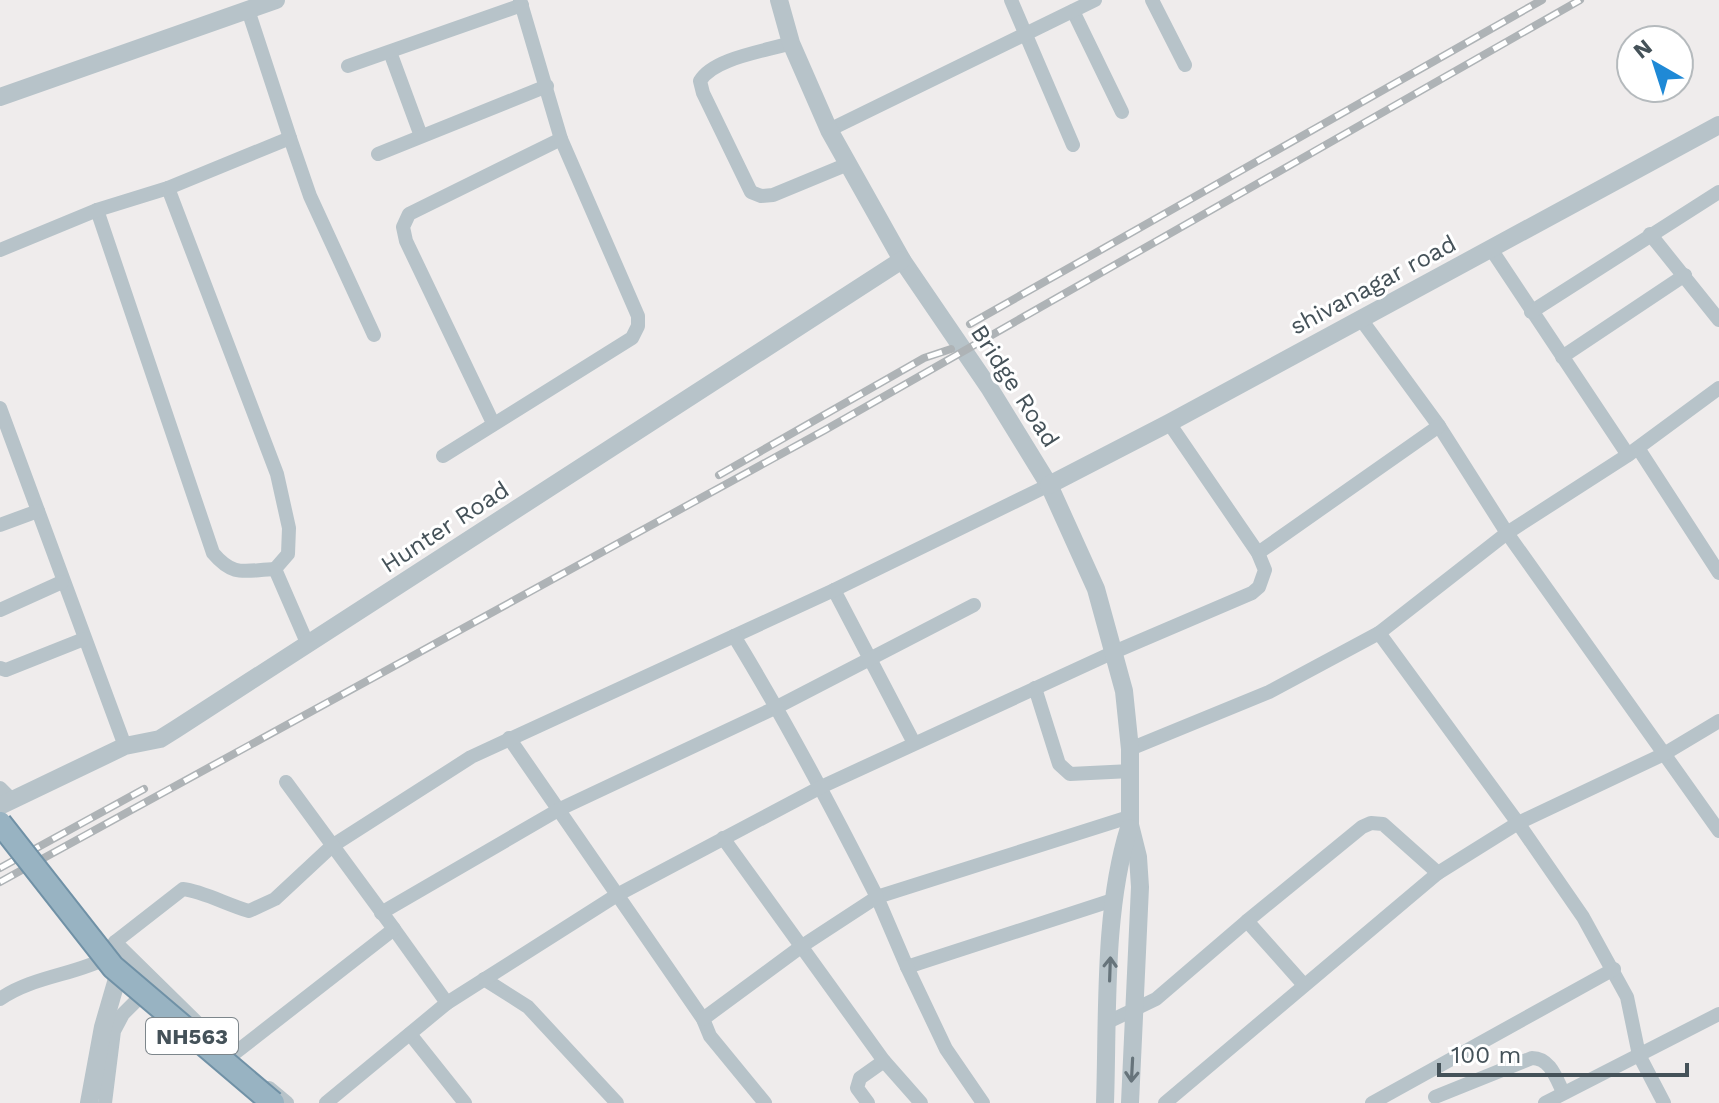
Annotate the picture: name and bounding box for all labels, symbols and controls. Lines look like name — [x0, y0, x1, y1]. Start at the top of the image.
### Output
north arrow — [1615, 24, 1695, 104]
text: N — [1629, 34, 1657, 64]
street label: shivanagar road — [1285, 229, 1461, 341]
street label: Bridge Road — [965, 320, 1065, 452]
street label: Hunter Road — [376, 475, 514, 579]
one-way arrow — [1103, 956, 1118, 983]
road number: NH563 — [146, 1018, 238, 1054]
scale bar — [1439, 1027, 1687, 1077]
text: 100 m — [1451, 1041, 1521, 1069]
one-way arrow — [1124, 1056, 1139, 1083]

